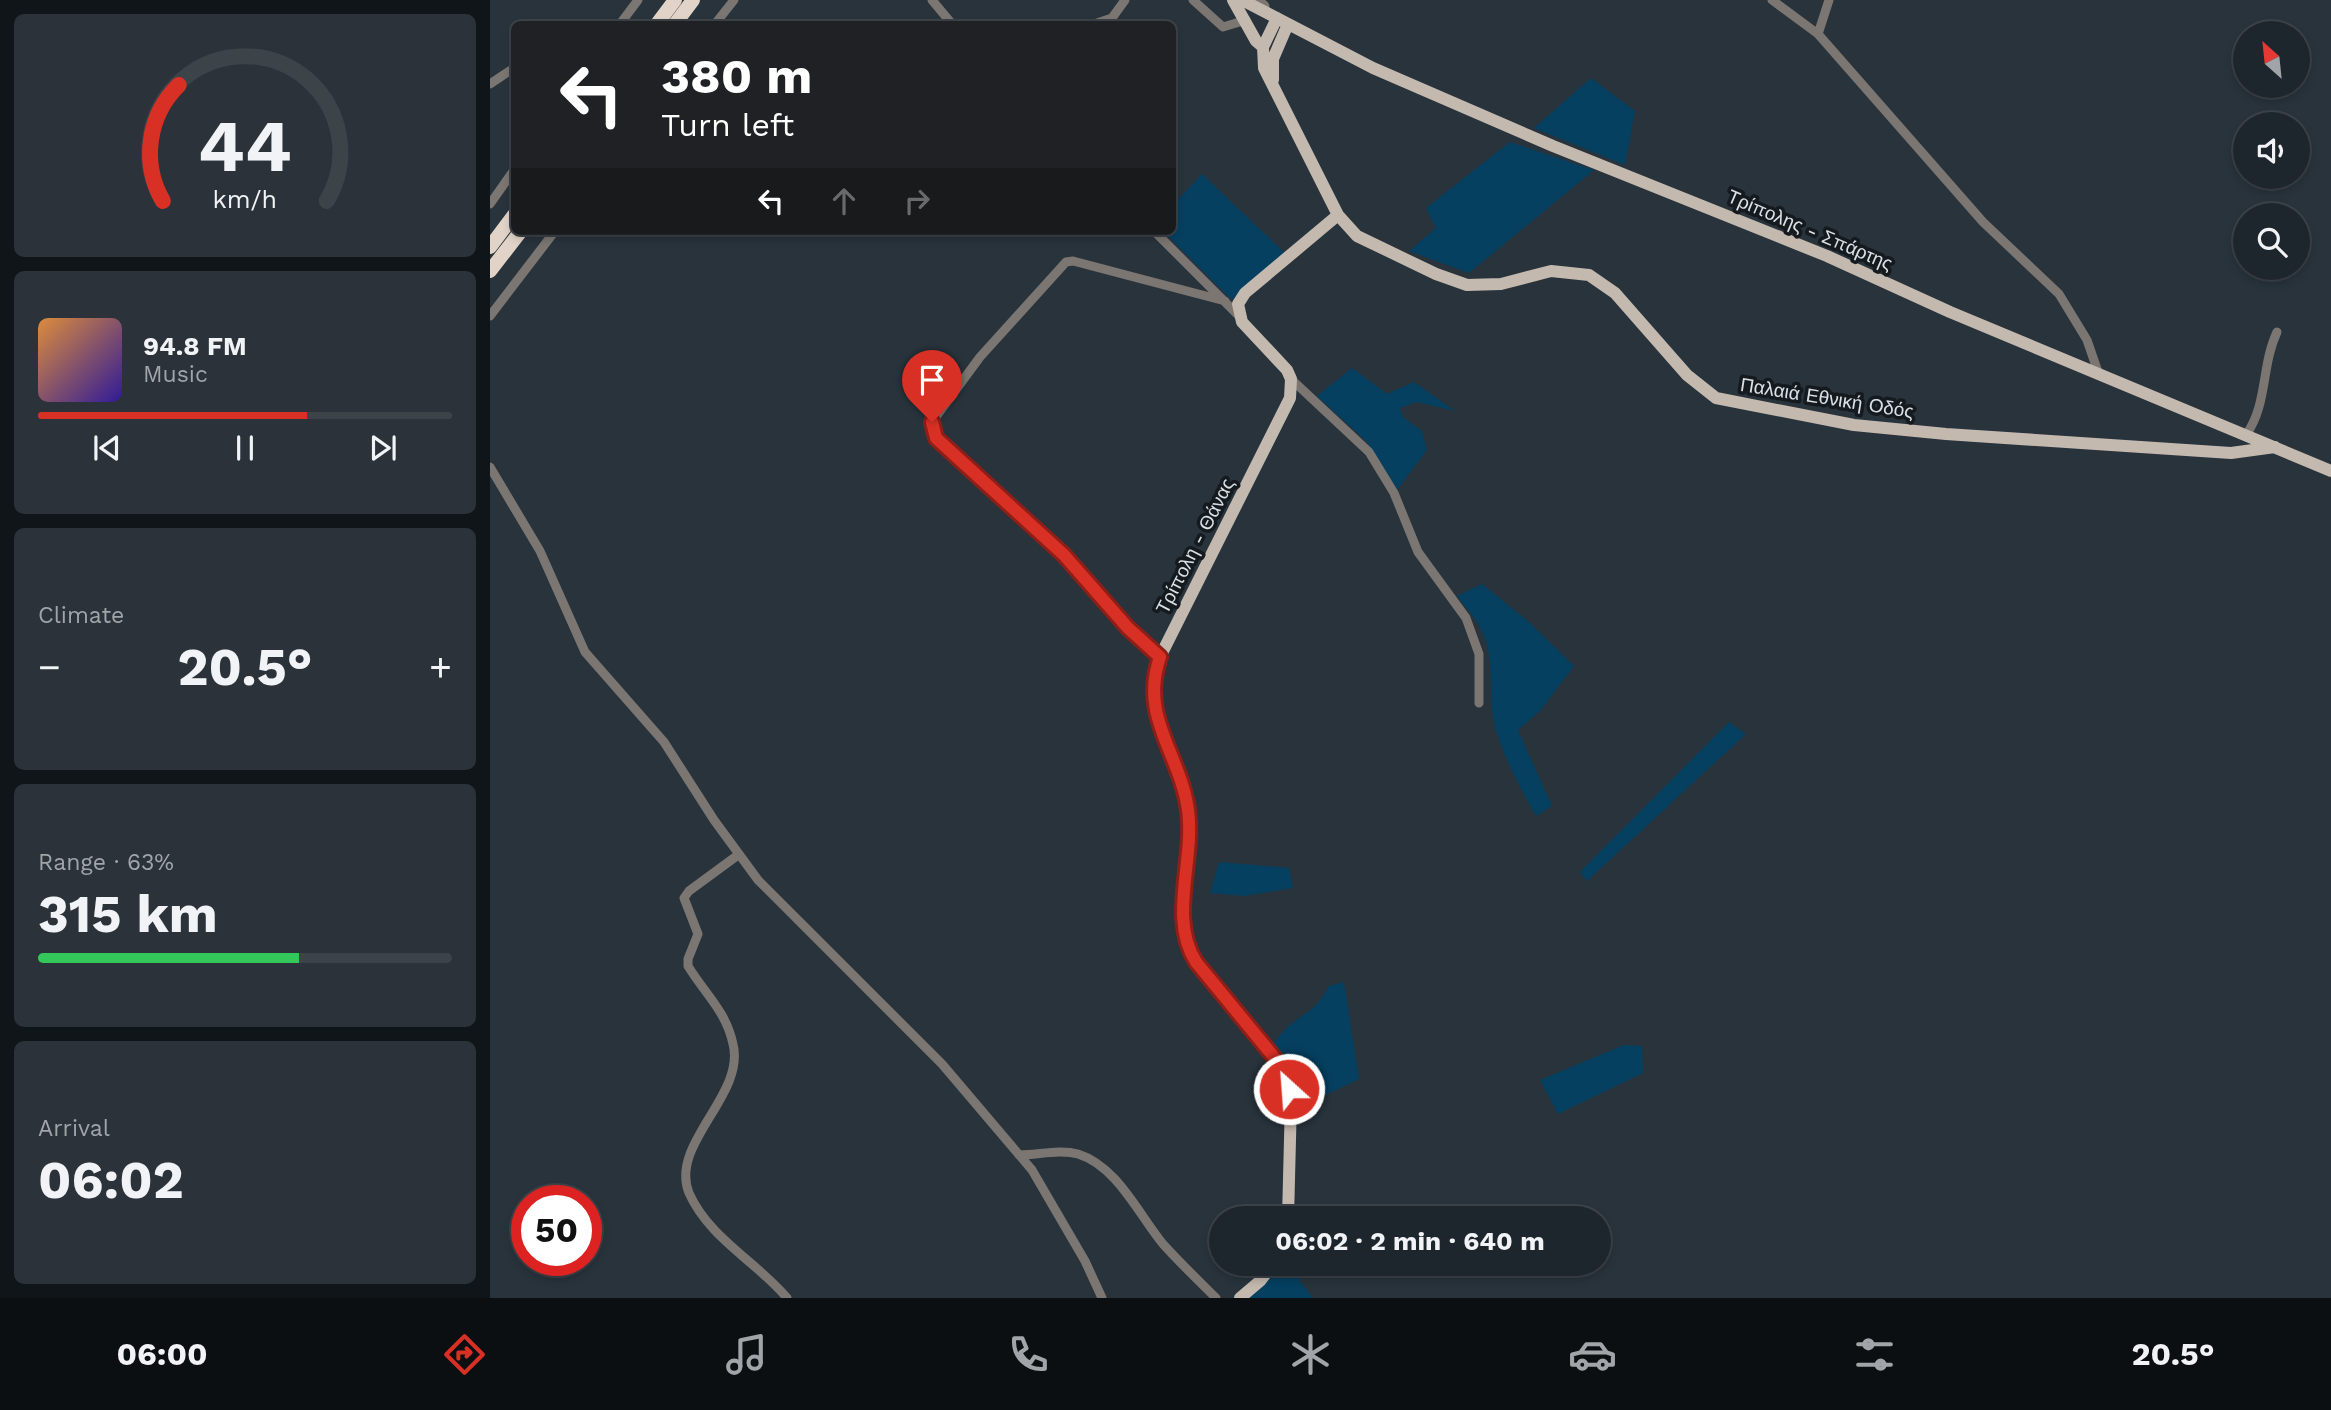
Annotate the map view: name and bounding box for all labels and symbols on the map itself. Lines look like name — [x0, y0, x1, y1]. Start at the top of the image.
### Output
north arrow — [2233, 21, 2310, 98]
street label: Τρίπολης - Σπάρτης — [1724, 185, 1896, 275]
pin — [902, 350, 962, 422]
street label: Παλαιά Εθνική Οδός — [1739, 373, 1915, 423]
street label: Τρίπολη - Θάνας — [1151, 474, 1239, 618]
position arrow — [1252, 1052, 1326, 1126]
speed limit sign: 50 — [511, 1185, 602, 1276]

